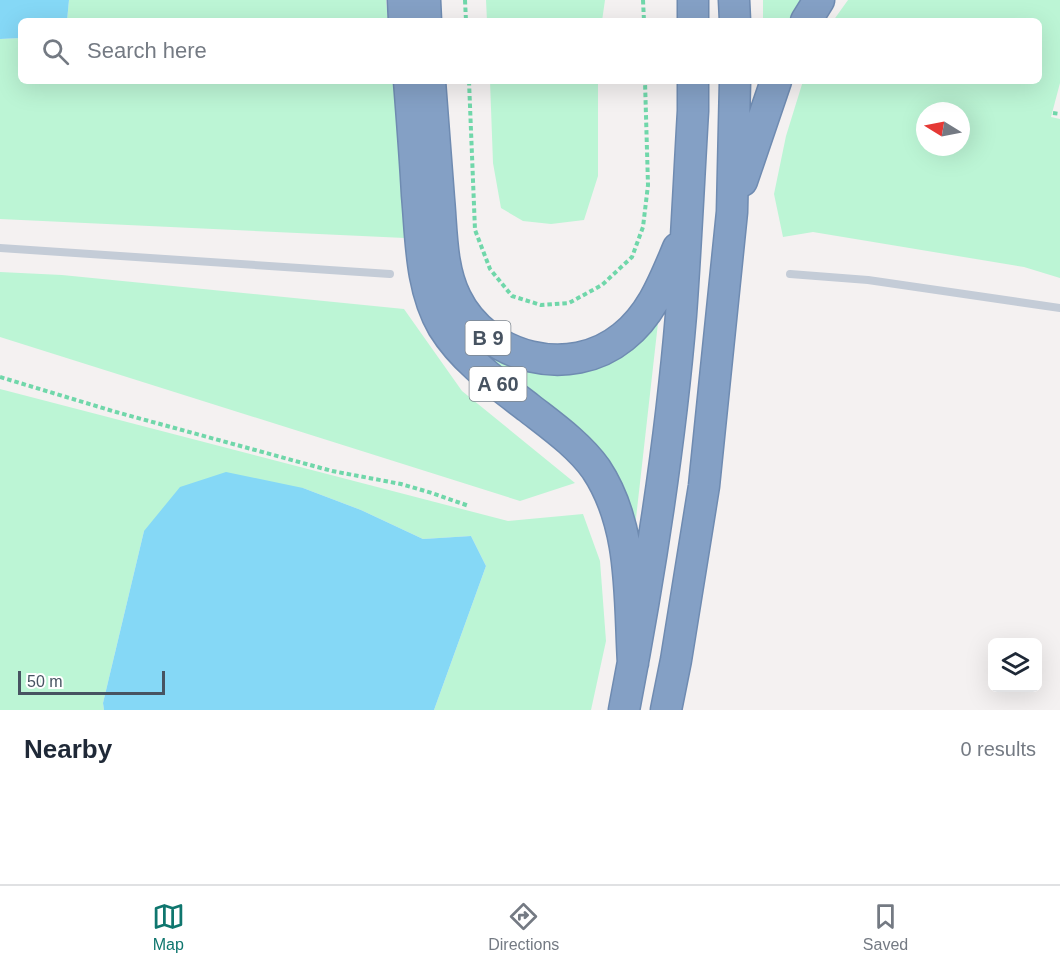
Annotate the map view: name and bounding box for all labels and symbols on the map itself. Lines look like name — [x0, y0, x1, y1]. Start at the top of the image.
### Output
north arrow — [916, 102, 970, 156]
road number: B 9 — [466, 321, 510, 355]
road number: A 60 — [470, 367, 526, 401]
scale bar — [18, 668, 165, 696]

